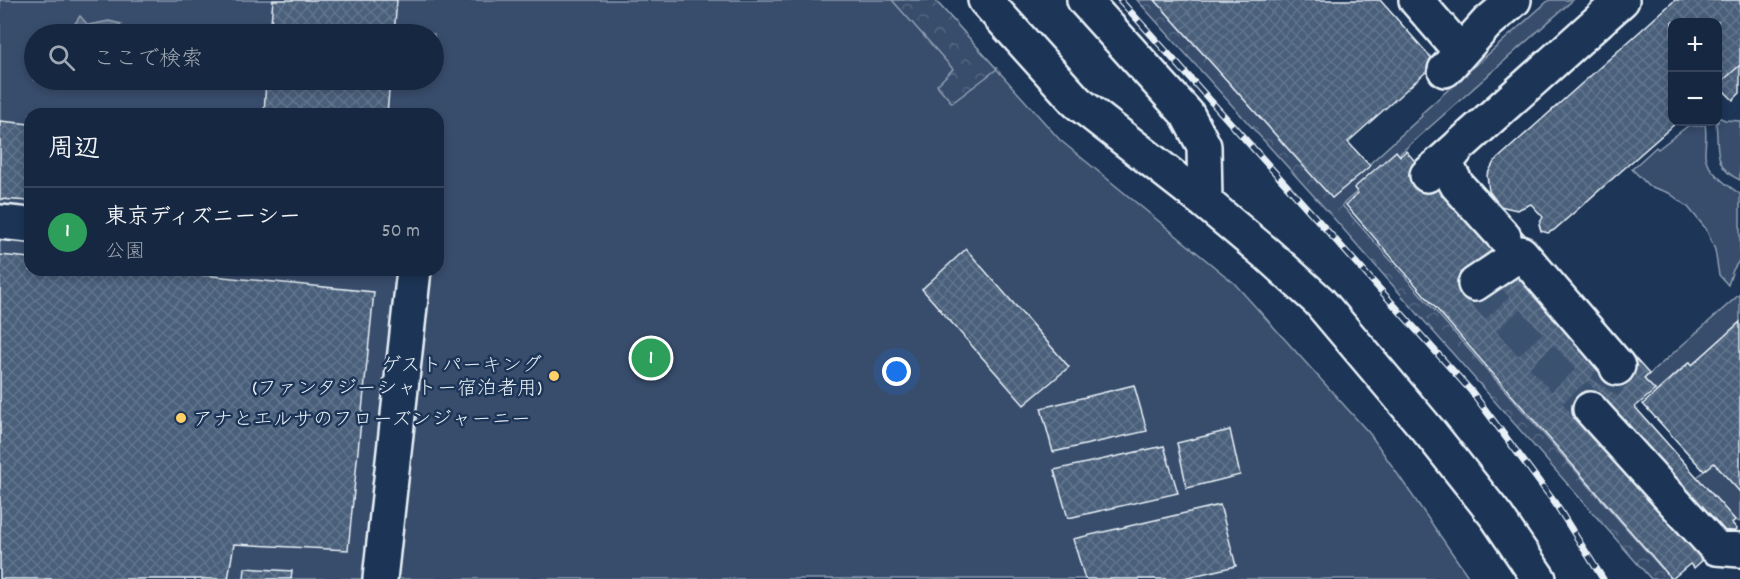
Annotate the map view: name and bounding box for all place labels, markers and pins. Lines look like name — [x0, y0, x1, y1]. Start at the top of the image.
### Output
pin: 1 — [632, 336, 670, 380]
place label: ゲストパーキング (ファンタジーシャトー宿泊者用) — [252, 353, 542, 404]
marker: ゲストパーキング (ファンタジーシャトー宿泊者用) — [547, 369, 561, 383]
place label: アナとエルサのフローズンジャーニー — [193, 407, 531, 435]
marker: アナとエルサのフローズンジャーニー — [174, 411, 188, 425]

